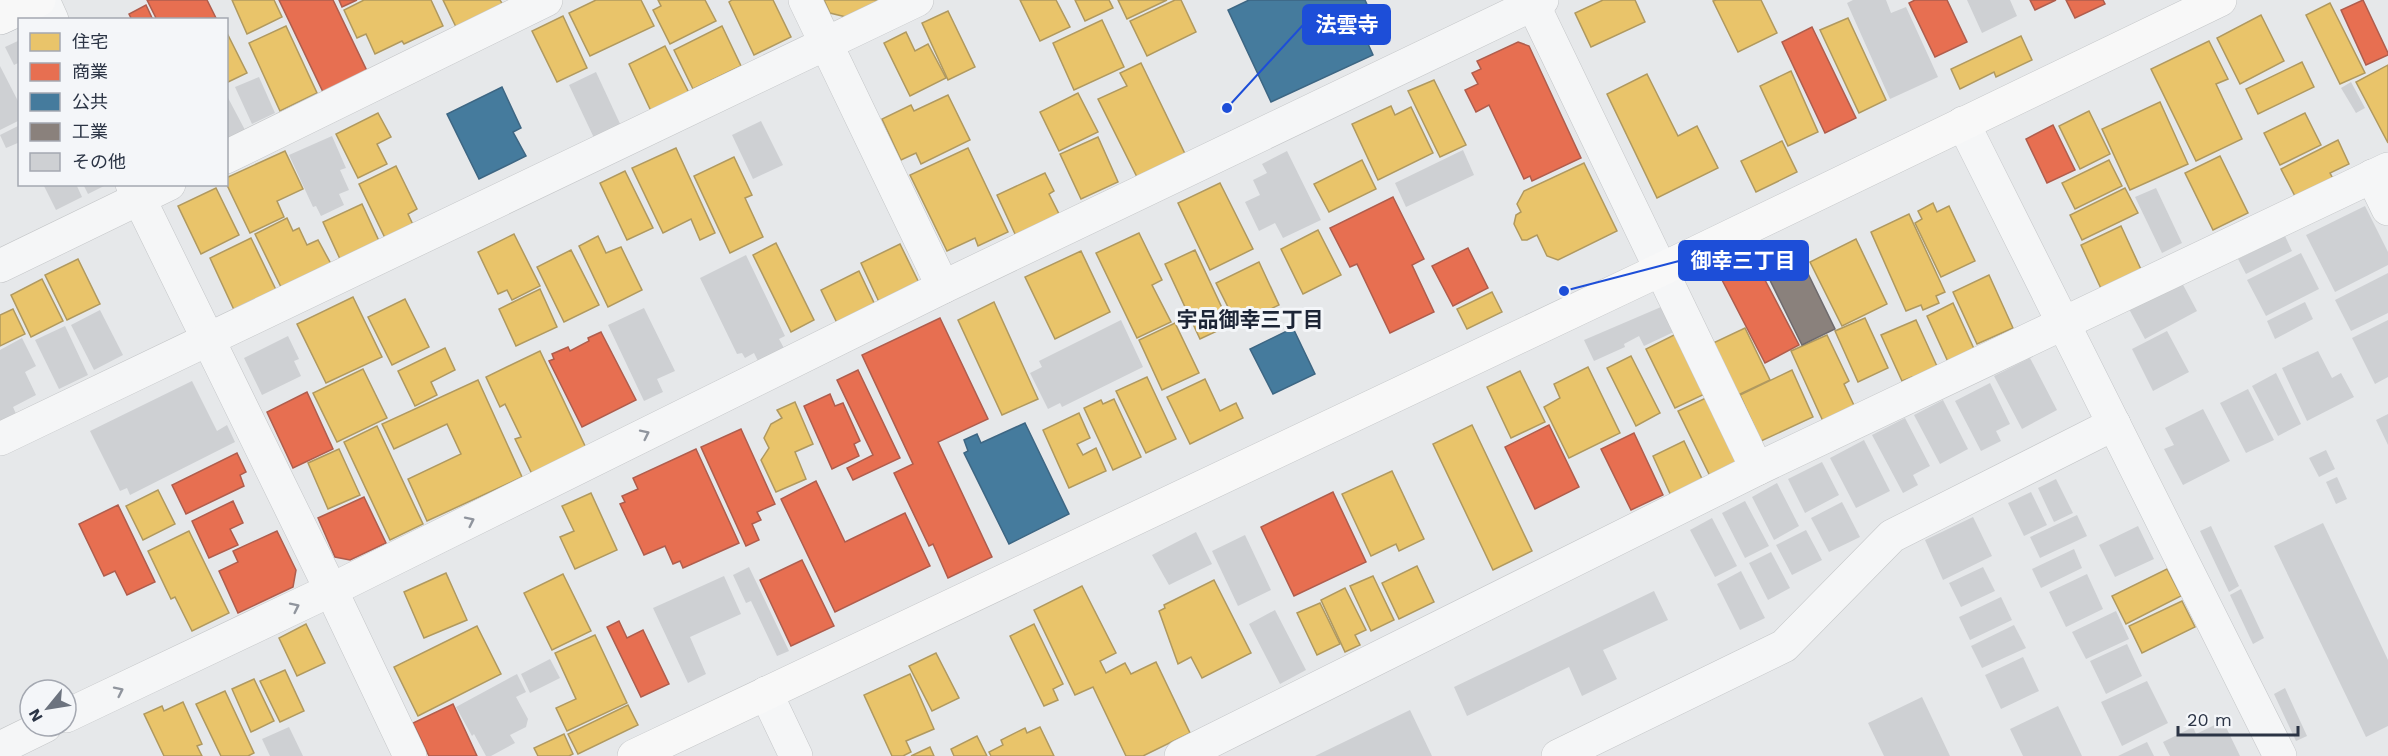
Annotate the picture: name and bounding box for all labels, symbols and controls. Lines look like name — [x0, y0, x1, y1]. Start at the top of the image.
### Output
callout: 法雲寺 — [1303, 5, 1390, 44]
text: 法雲寺 — [1316, 12, 1379, 37]
legend — [18, 18, 228, 186]
text: 住宅 — [72, 31, 108, 52]
text: 商業 — [72, 61, 108, 82]
text: 公共 — [72, 91, 108, 112]
text: 工業 — [72, 121, 108, 142]
text: その他 — [72, 151, 126, 172]
callout: 御幸三丁目 — [1679, 241, 1808, 280]
text: 御幸三丁目 — [1691, 248, 1796, 273]
district label: 宇品御幸三丁目 — [1177, 307, 1324, 332]
one-way arrow — [638, 430, 649, 442]
one-way arrow — [463, 517, 474, 528]
one-way arrow — [288, 602, 299, 614]
north arrow — [18, 678, 78, 738]
one-way arrow — [112, 686, 123, 698]
scale bar — [2178, 699, 2298, 737]
text: N — [24, 705, 47, 725]
text: 20 m — [2187, 709, 2232, 730]

